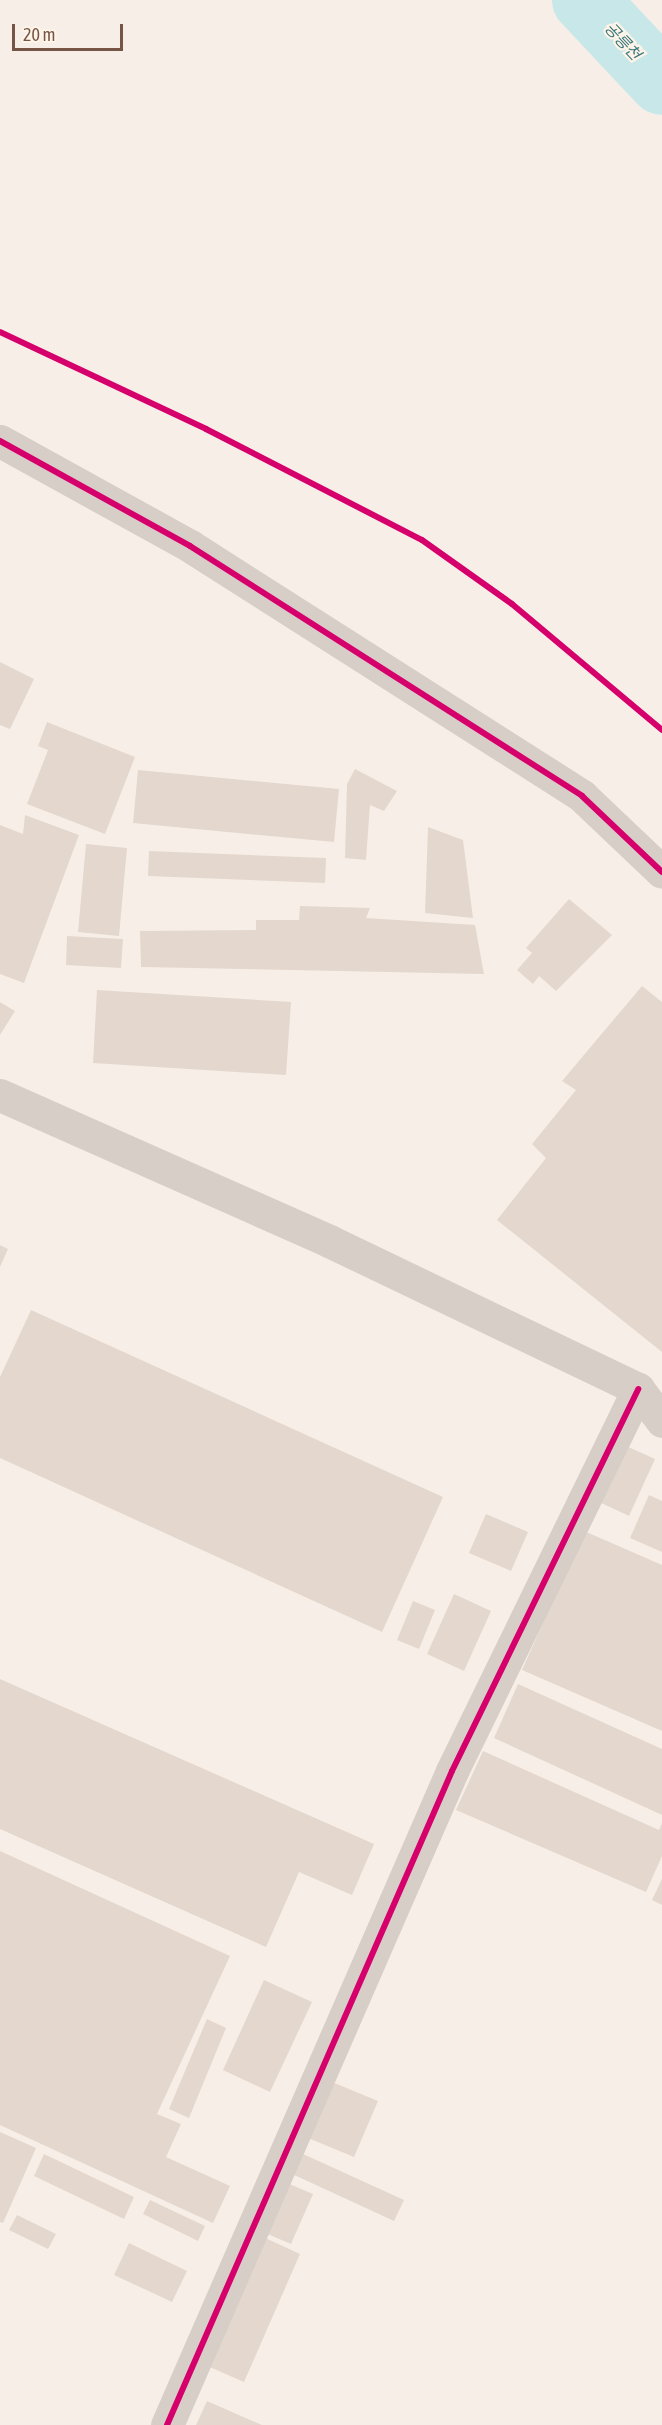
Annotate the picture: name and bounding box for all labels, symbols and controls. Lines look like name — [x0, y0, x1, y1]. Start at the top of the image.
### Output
scale bar — [15, 12, 126, 50]
water label: 공릉천 — [601, 18, 645, 64]
text: 20 m — [23, 24, 55, 45]

